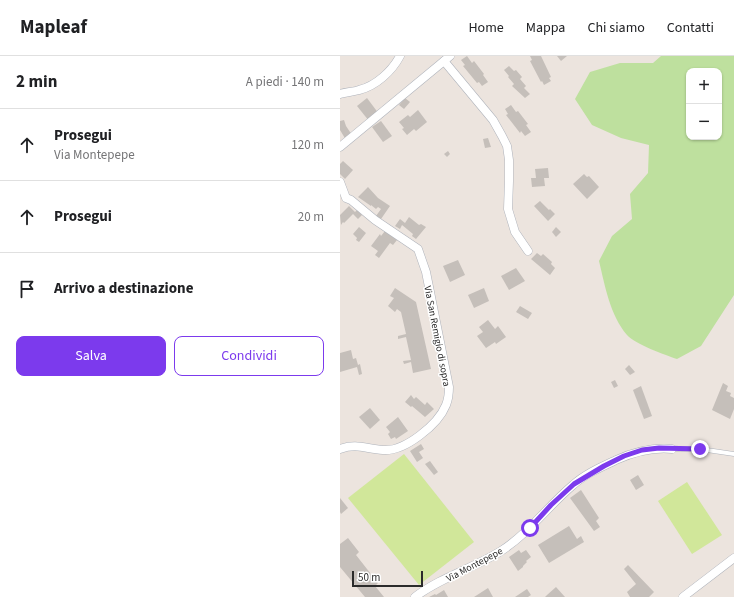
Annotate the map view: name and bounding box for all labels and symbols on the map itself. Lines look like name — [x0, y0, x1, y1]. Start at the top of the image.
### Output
street label: Via San Remigio di sopra — [420, 285, 454, 388]
route end — [691, 440, 709, 458]
route start — [521, 519, 539, 537]
street label: Via Montepepe — [444, 544, 505, 586]
scale bar — [352, 569, 423, 588]

